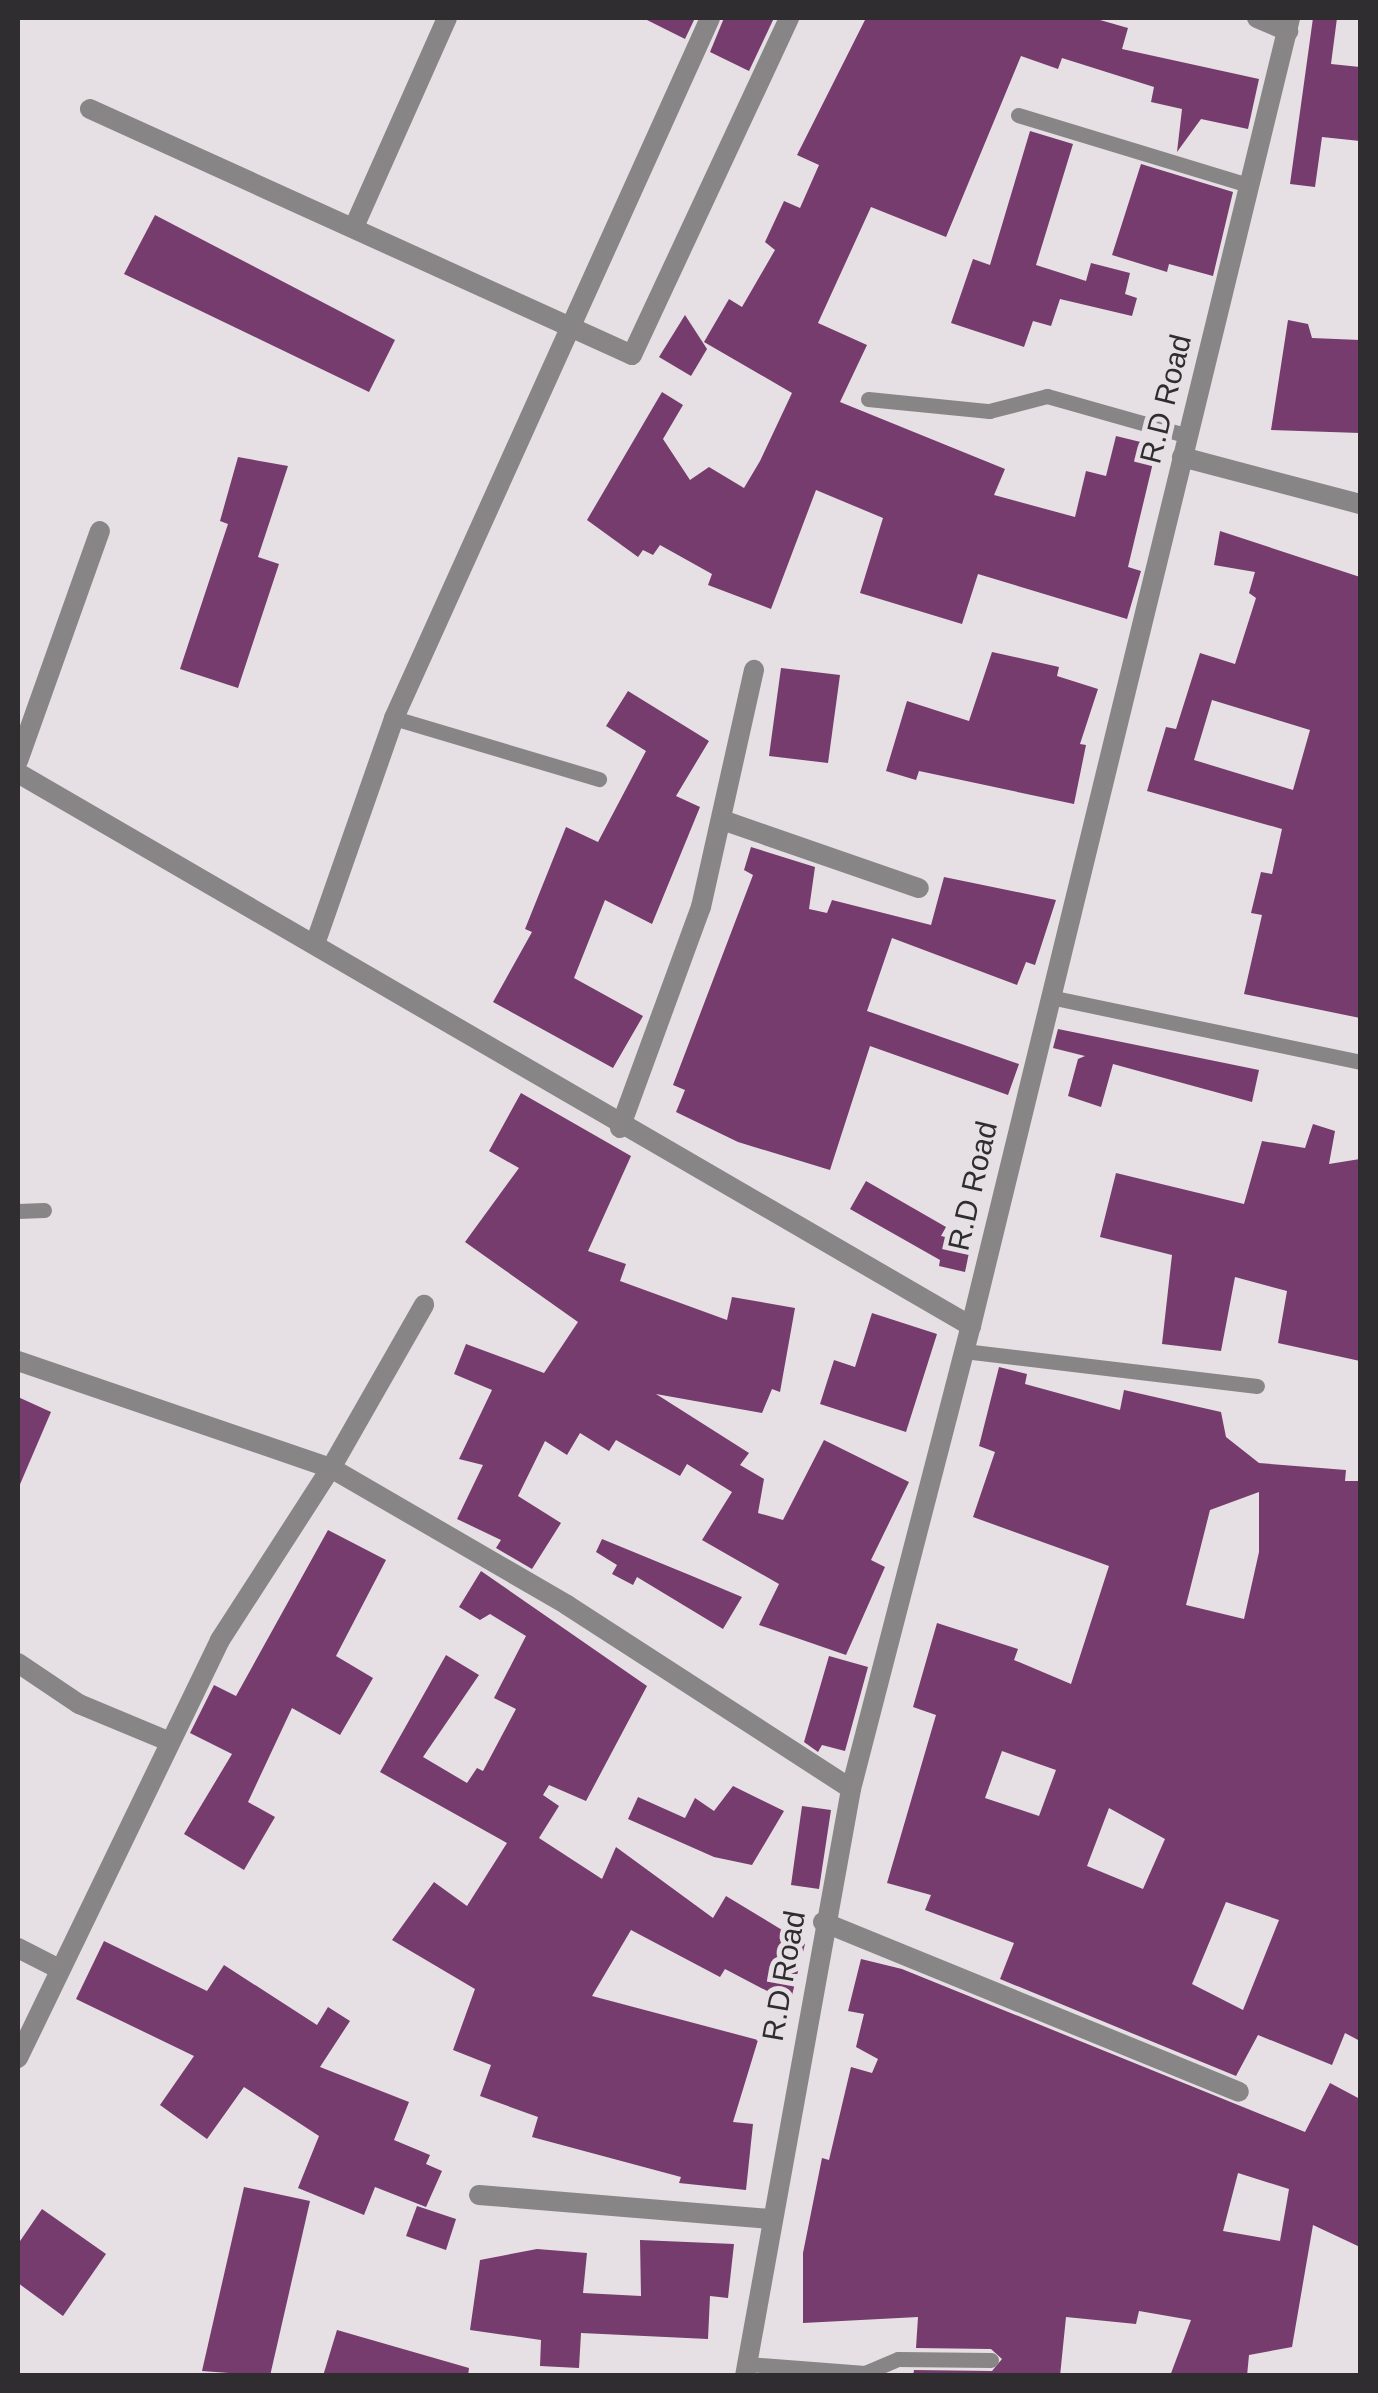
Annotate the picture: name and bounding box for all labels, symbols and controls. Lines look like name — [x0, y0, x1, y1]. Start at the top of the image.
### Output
street label: R.D Road — [1133, 331, 1199, 467]
street label: R.D Road — [941, 1118, 1005, 1254]
street label: R.D Road — [755, 1908, 813, 2044]

